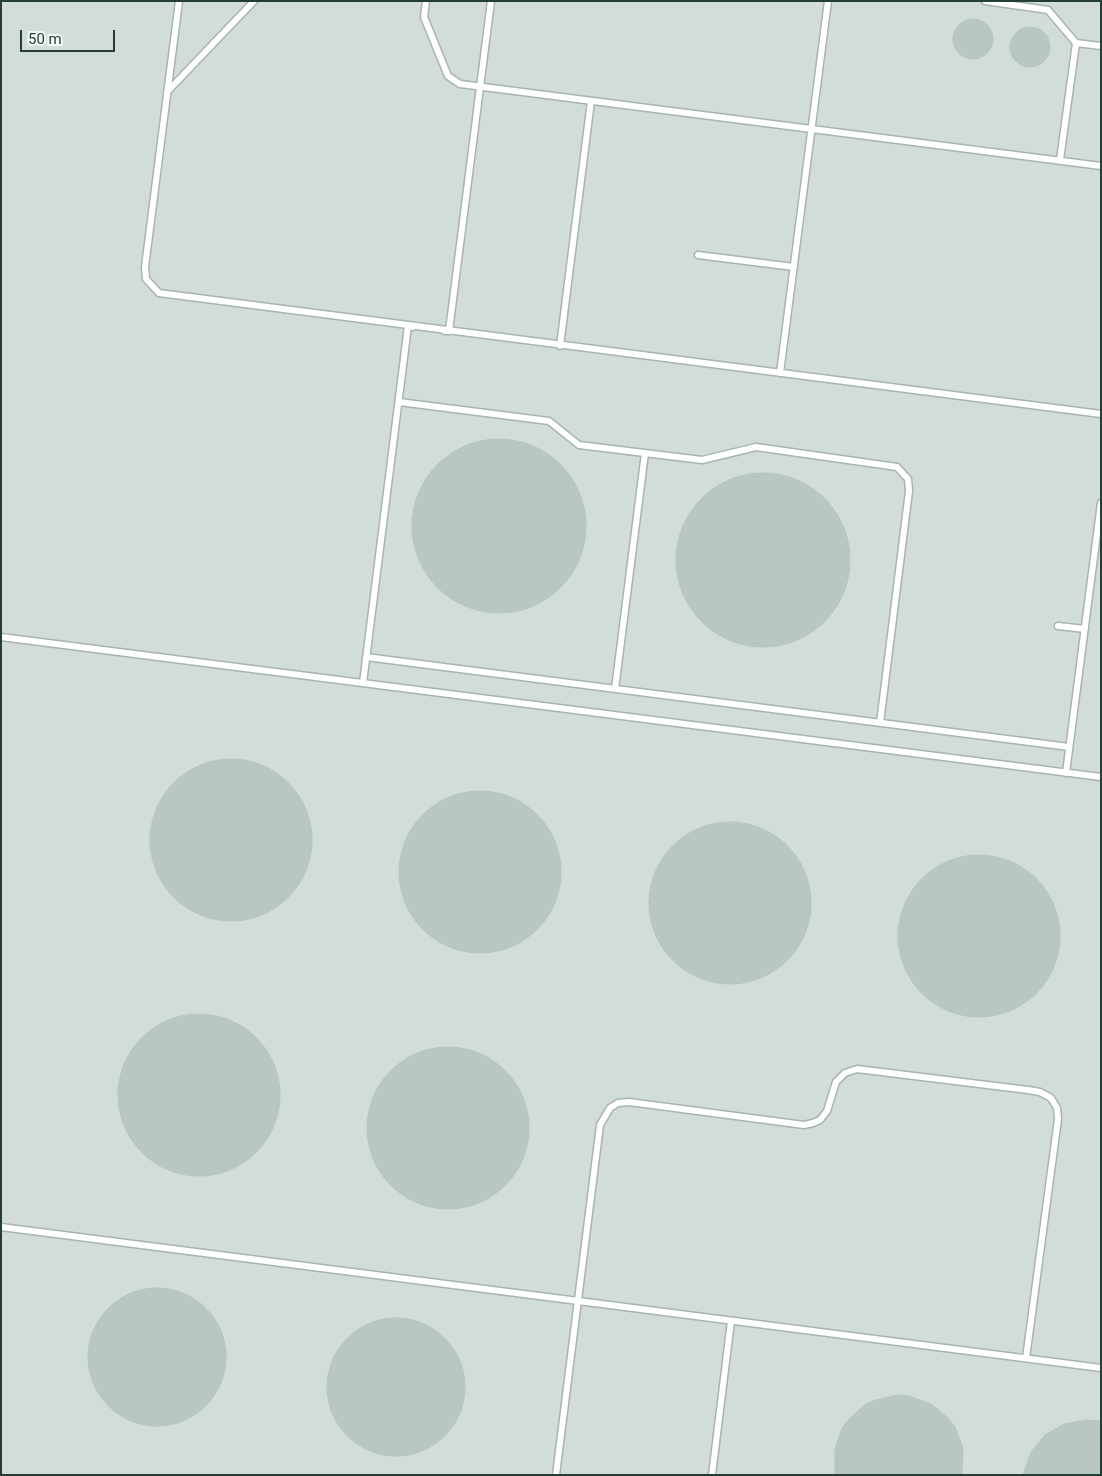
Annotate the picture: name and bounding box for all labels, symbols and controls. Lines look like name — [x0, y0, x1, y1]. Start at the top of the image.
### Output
scale bar — [22, 20, 118, 52]
text: 50 m — [28, 30, 62, 48]

